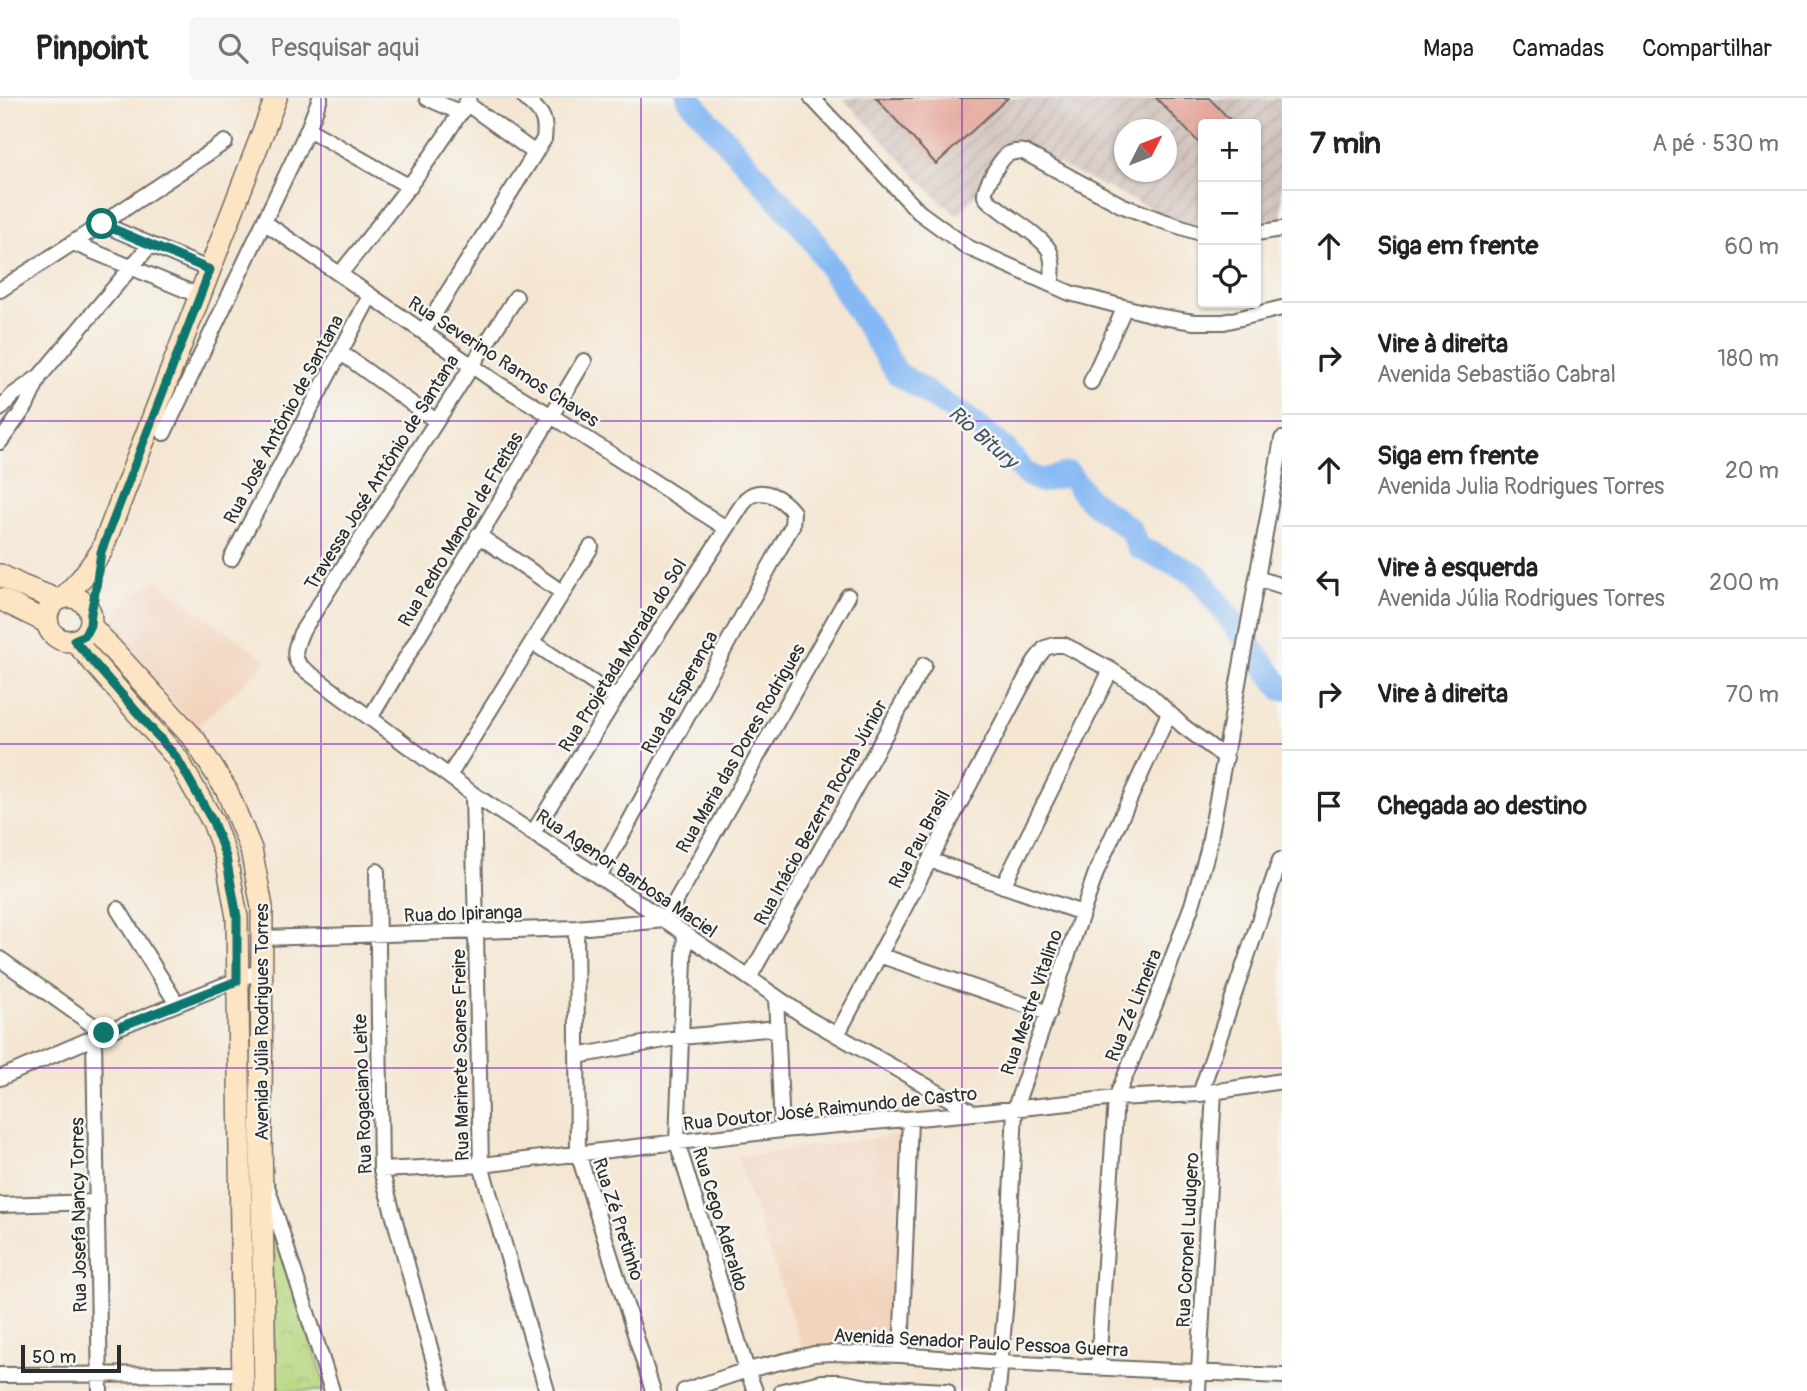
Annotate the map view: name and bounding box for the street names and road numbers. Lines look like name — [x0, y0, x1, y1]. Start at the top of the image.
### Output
street label: Rua Severino Ramos Chaves — [404, 291, 604, 433]
street label: Rua José Antônio de Santana — [219, 311, 349, 528]
street label: Travessa José Antônio de Santana — [299, 350, 465, 595]
street label: Rua Pedro Manoel de Freitas — [393, 427, 529, 631]
street label: Rua Projetada Morada do Sol — [553, 554, 692, 757]
street label: Rua da Esperança — [636, 627, 724, 758]
street label: Rua Maria das Dores Rodrigues — [671, 639, 811, 858]
street label: Rua Inácio Bezerra Rocha Júnior — [749, 695, 893, 930]
street label: Rua Pau Brasil — [884, 786, 956, 893]
street label: Rua Agenor Barbosa Maciel — [531, 804, 722, 943]
street label: Rua do Ipiranga — [403, 900, 523, 928]
street label: Avenida Júlia Rodrigues Torres — [250, 903, 274, 1141]
street label: Rua Mestre Vitalino — [996, 926, 1068, 1079]
street label: Rua Zé Limeira — [1100, 945, 1168, 1065]
street label: Rua Marinete Soares Freire — [447, 948, 475, 1161]
street label: Rua Rogaciano Leite — [348, 1013, 378, 1175]
street label: Rua Doutor José Raimundo de Castro — [682, 1082, 978, 1136]
street label: Rua Josefa Nancy Torres — [65, 1117, 93, 1313]
street label: Rua Cego Aderaldo — [687, 1145, 753, 1294]
street label: Rua Coronel Ludugero — [1171, 1152, 1205, 1328]
street label: Rua Zé Pretinho — [587, 1155, 649, 1284]
street label: Avenida Senador Paulo Pessoa Guerra — [833, 1323, 1129, 1363]

